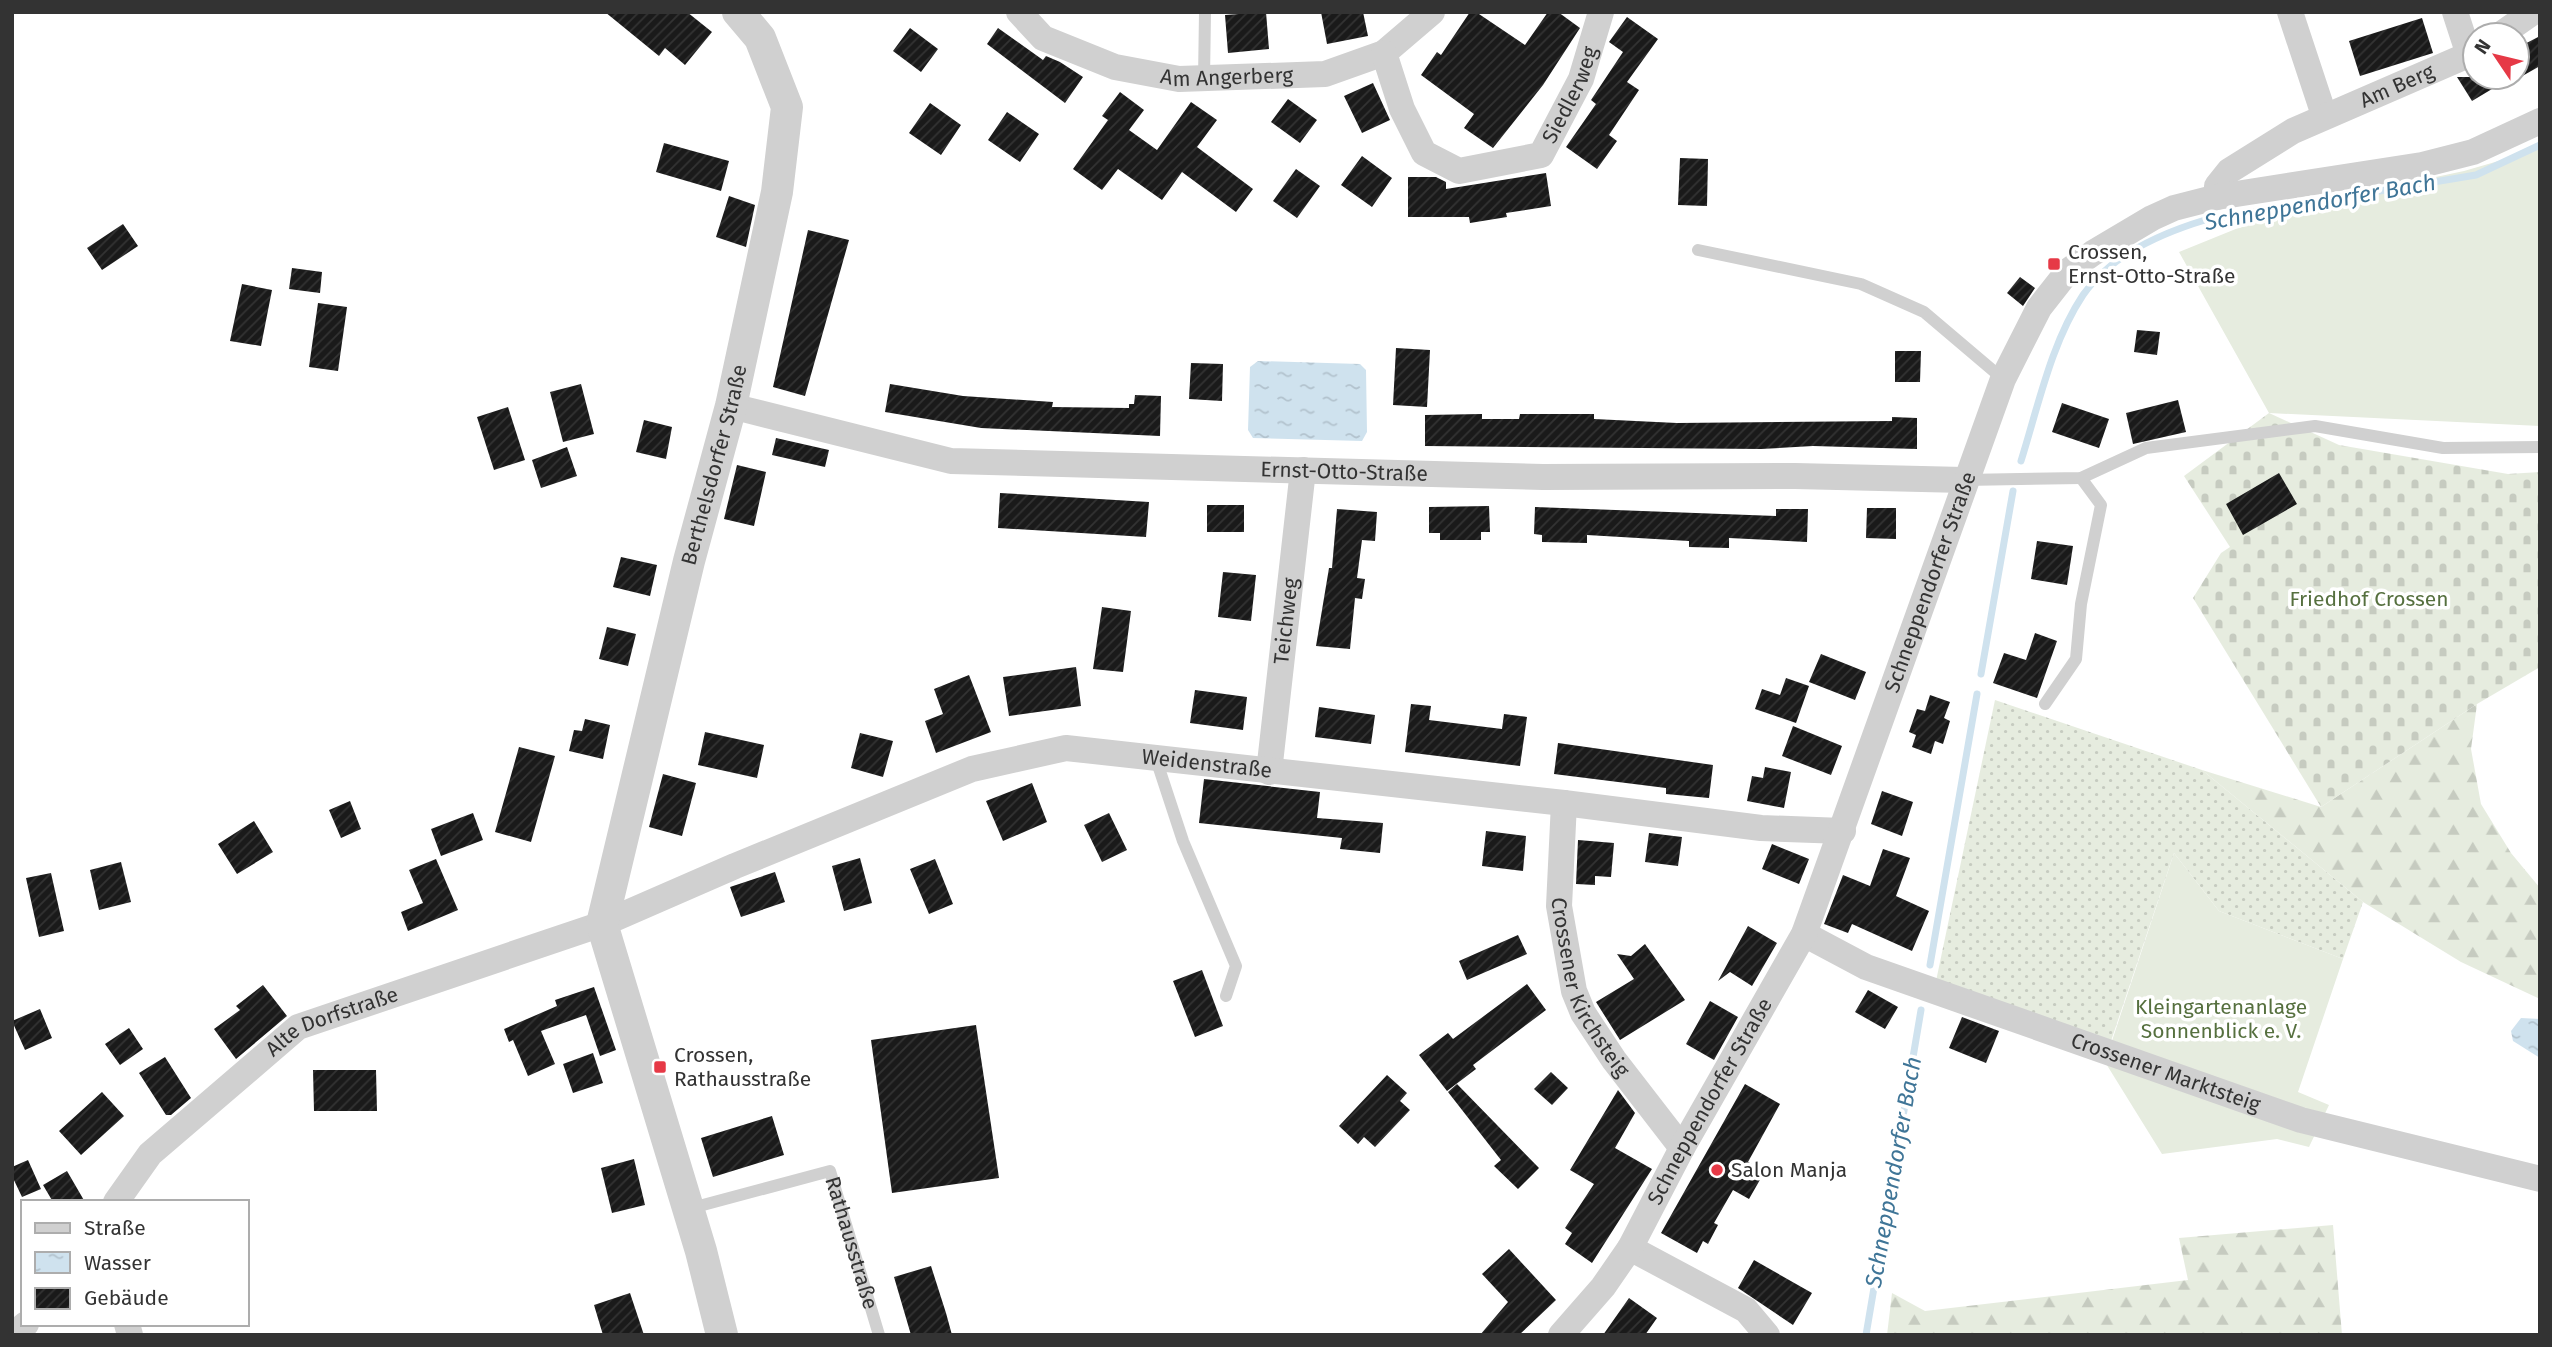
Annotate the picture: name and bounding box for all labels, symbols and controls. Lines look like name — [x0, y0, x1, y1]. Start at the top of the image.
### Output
north arrow — [2461, 21, 2531, 91]
text: N — [2469, 35, 2496, 58]
street label: Siedlerweg — [1536, 43, 1603, 148]
street label: Am Berg — [2356, 58, 2438, 113]
street label: Am Angerberg — [1158, 62, 1294, 92]
water label: Schneppendorfer Bach — [2201, 168, 2438, 236]
place label: Crossen, Ernst-Otto-Straße — [2068, 239, 2235, 289]
marker: Crossen, Ernst-Otto-Straße — [2046, 256, 2062, 272]
street label: Berthelsdorfer Straße — [675, 362, 753, 568]
street label: Ernst-Otto-Straße — [1260, 456, 1428, 487]
street label: Schneppendorfer Straße — [1879, 468, 1982, 696]
street label: Teichweg — [1268, 576, 1304, 666]
park label: Friedhof Crossen — [2289, 586, 2449, 612]
street label: Weidenstraße — [1140, 743, 1273, 784]
street label: Crossener Kirchsteig — [1546, 897, 1635, 1082]
street label: Alte Dorfstraße — [260, 981, 402, 1062]
street label: Schneppendorfer Straße — [1642, 993, 1778, 1209]
park label: Kleingartenanlage Sonnenblick e. V. — [2135, 994, 2307, 1044]
street label: Crossener Marktsteig — [2067, 1027, 2264, 1118]
place label: Crossen, Rathausstraße — [674, 1042, 811, 1092]
water label: Schneppendorfer Bach — [1859, 1054, 1927, 1291]
marker: Crossen, Rathausstraße — [652, 1059, 668, 1075]
place label: Salon Manja — [1731, 1157, 1847, 1183]
marker: Salon Manja — [1709, 1162, 1725, 1178]
street label: Rathausstraße — [819, 1173, 884, 1312]
legend — [21, 1200, 248, 1326]
text: Straße — [84, 1215, 146, 1241]
text: Wasser — [84, 1250, 151, 1276]
text: Gebäude — [84, 1285, 169, 1311]

